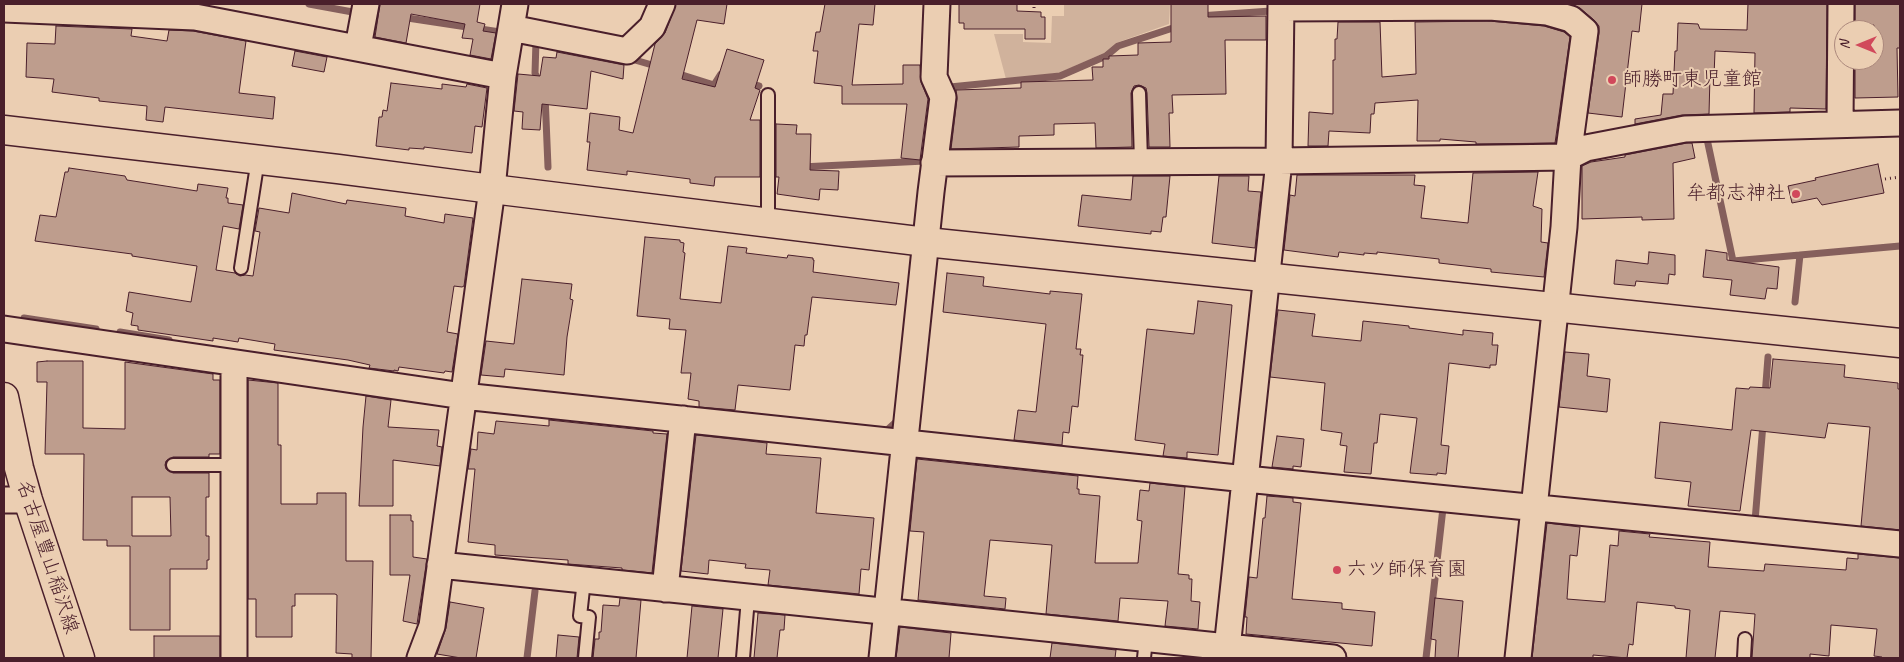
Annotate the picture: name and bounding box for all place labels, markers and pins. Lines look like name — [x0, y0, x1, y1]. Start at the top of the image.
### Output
place label: 師勝町東児童館 — [1622, 68, 1762, 92]
marker: 師勝町東児童館 — [1606, 74, 1618, 86]
place label: 牟都志神社 — [1686, 182, 1786, 206]
marker: 牟都志神社 — [1790, 188, 1802, 200]
place label: 六ツ師保育園 — [1347, 558, 1467, 582]
marker: 六ツ師保育園 — [1331, 564, 1343, 576]

